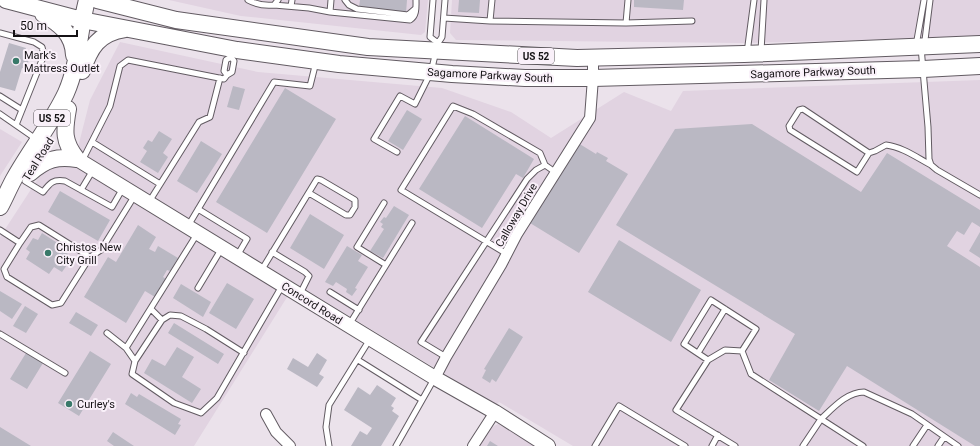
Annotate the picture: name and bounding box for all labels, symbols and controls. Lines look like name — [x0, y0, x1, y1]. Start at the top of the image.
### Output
scale bar — [14, 12, 77, 38]
text: 50 m — [20, 19, 47, 33]
road number: US 52 — [518, 48, 554, 64]
place label: Mark's Mattress Outlet — [24, 49, 100, 75]
marker: Mark's Mattress Outlet — [11, 56, 21, 66]
street label: Sagamore Parkway South — [750, 64, 876, 81]
street label: Sagamore Parkway South — [427, 66, 553, 85]
road number: US 52 — [34, 110, 70, 126]
street label: Teal Road — [20, 135, 57, 183]
street label: Calloway Drive — [493, 181, 540, 250]
place label: Christos New City Grill — [56, 241, 122, 267]
marker: Christos New City Grill — [43, 248, 53, 258]
street label: Concord Road — [279, 280, 345, 327]
place label: Curley's — [77, 398, 115, 411]
marker: Curley's — [64, 399, 74, 409]

